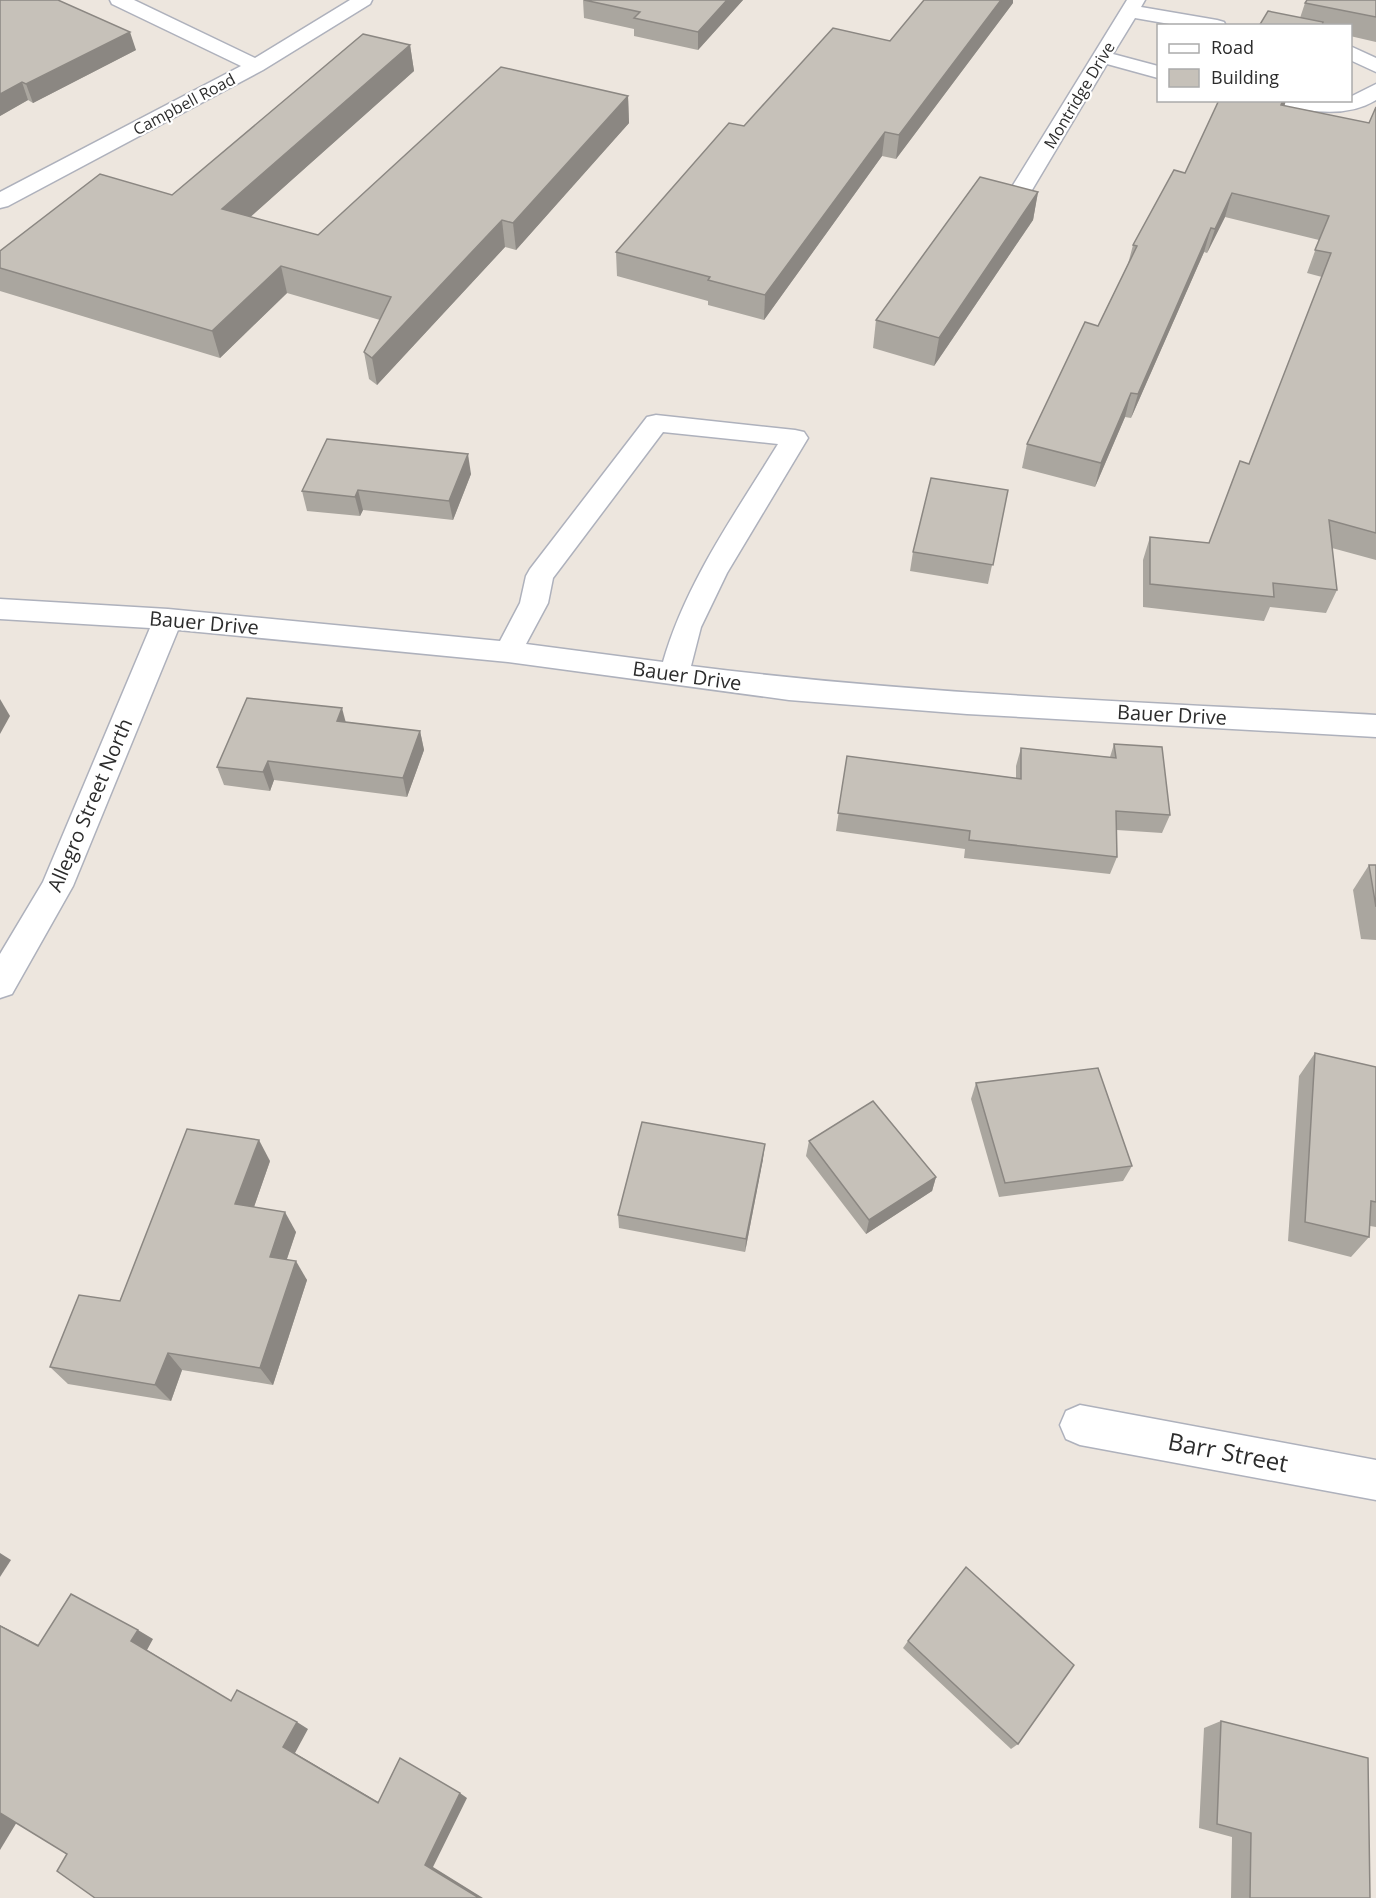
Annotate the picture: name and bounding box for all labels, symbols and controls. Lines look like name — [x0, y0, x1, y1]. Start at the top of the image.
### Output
legend — [1157, 24, 1352, 102]
text: Road — [1211, 35, 1254, 59]
street label: Montridge Drive — [1038, 38, 1120, 152]
text: Building — [1211, 65, 1279, 89]
street label: Campbell Road — [129, 68, 239, 140]
street label: Bauer Drive — [148, 604, 260, 641]
street label: Bauer Drive — [631, 654, 743, 697]
street label: Bauer Drive — [1116, 698, 1228, 731]
street label: Allegro Street North — [41, 714, 138, 896]
street label: Barr Street — [1165, 1424, 1291, 1479]

